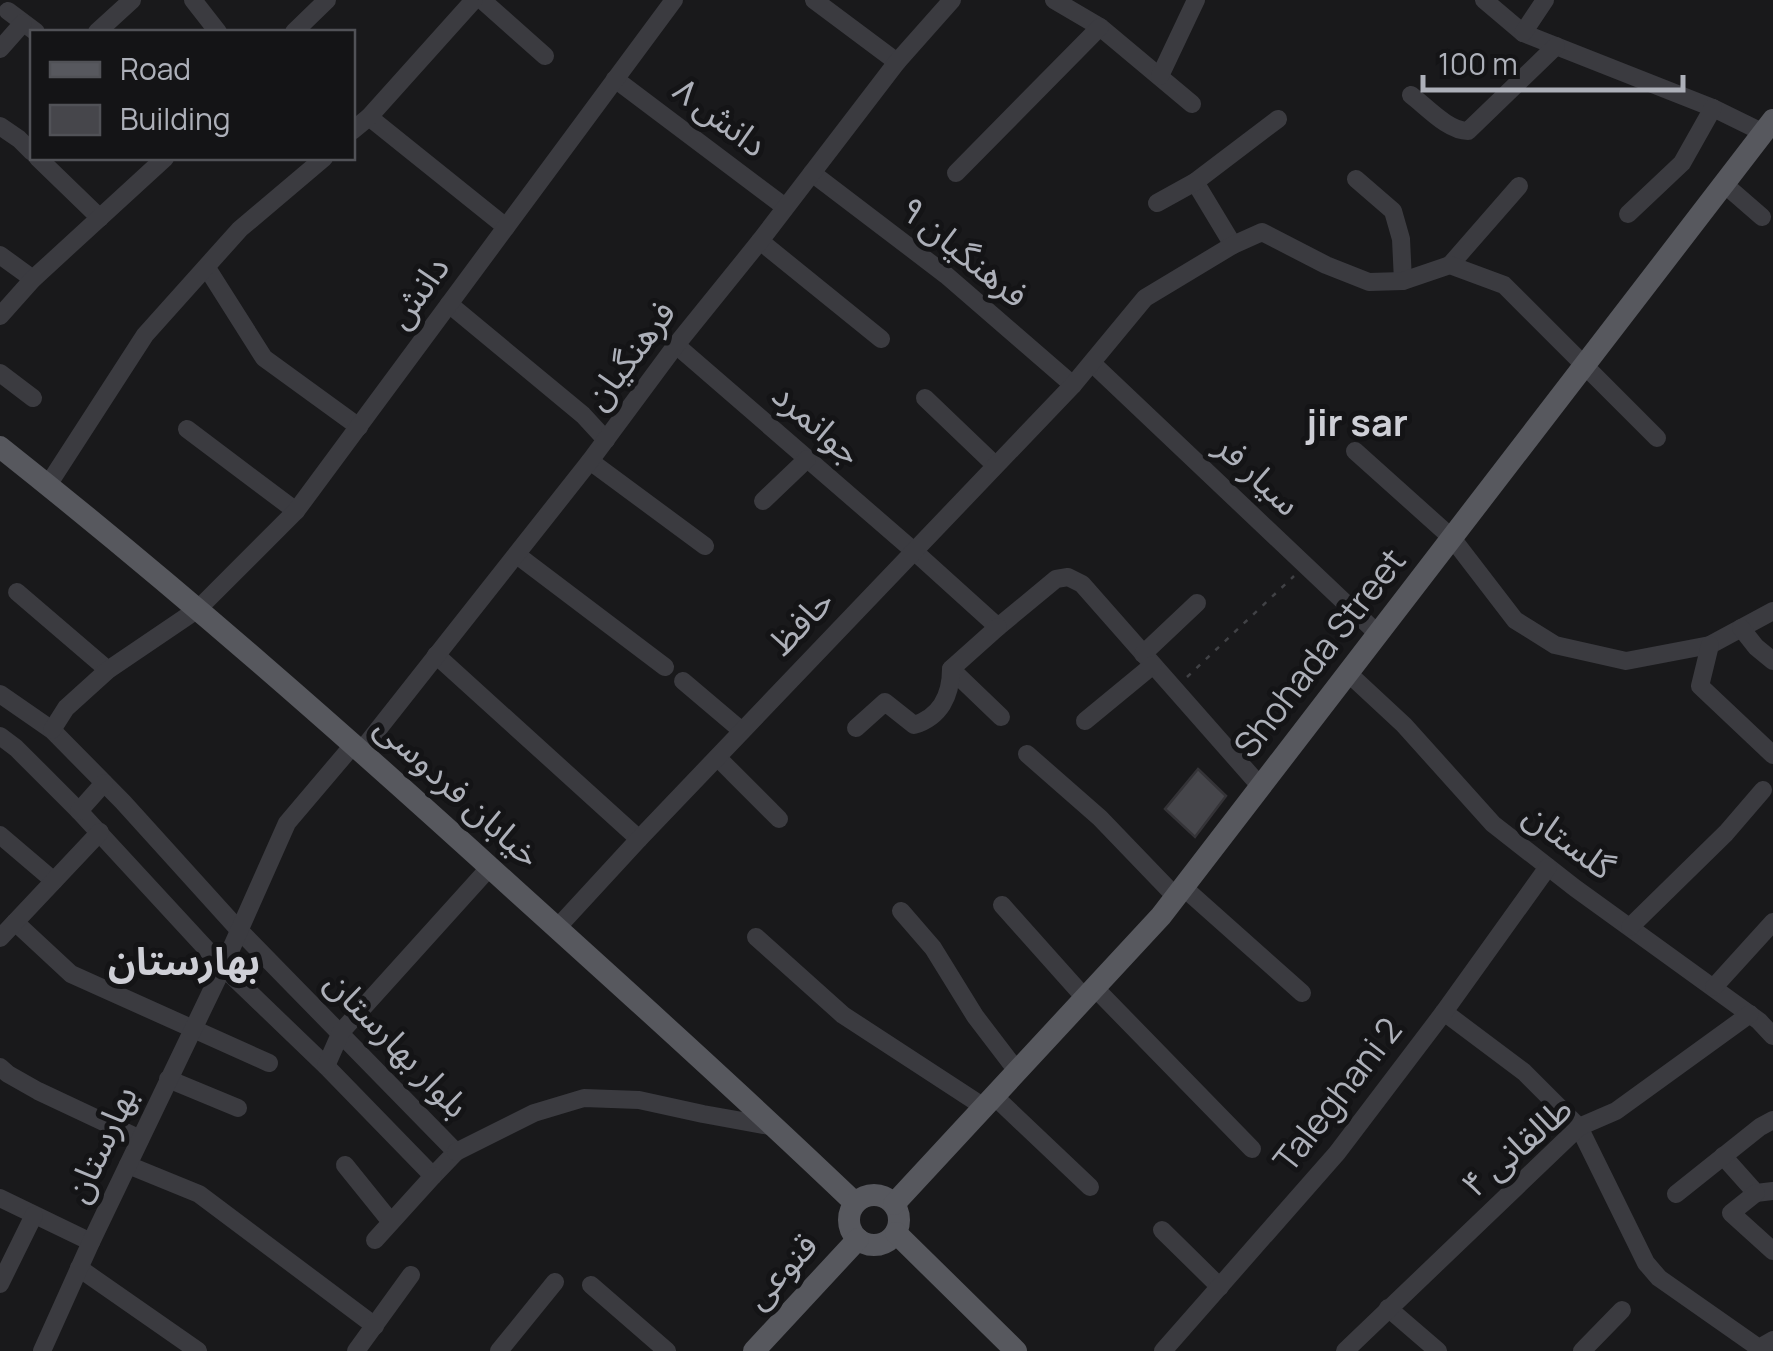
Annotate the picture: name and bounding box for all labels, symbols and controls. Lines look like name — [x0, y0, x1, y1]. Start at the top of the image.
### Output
legend — [30, 30, 355, 160]
scale bar — [1423, 30, 1683, 92]
text: 100 m — [1438, 43, 1518, 84]
text: Road — [120, 48, 191, 89]
street label: دانش ۸ — [664, 65, 777, 167]
text: Building — [120, 98, 231, 139]
street label: فرهنگیان ۹ — [890, 185, 1039, 318]
street label: دانش — [375, 245, 460, 337]
street label: فرهنگیان — [572, 290, 686, 419]
street label: جوانمرد — [762, 371, 873, 476]
district label: jir sar — [1305, 395, 1408, 447]
street label: سیار فر — [1205, 422, 1312, 526]
street label: Shohada Street — [1222, 538, 1416, 767]
street label: حافظ — [757, 577, 844, 665]
street label: خیابان فردوسی — [365, 703, 552, 878]
street label: گلستان — [1514, 790, 1625, 890]
district label: بهارستان — [108, 934, 260, 986]
street label: بلوار بهارستان — [315, 959, 480, 1128]
street label: Taleghani 2 — [1262, 1007, 1413, 1181]
street label: بهارستان — [52, 1077, 148, 1210]
street label: طالقانی ۴ — [1451, 1085, 1582, 1208]
street label: قنوعی — [733, 1222, 828, 1319]

